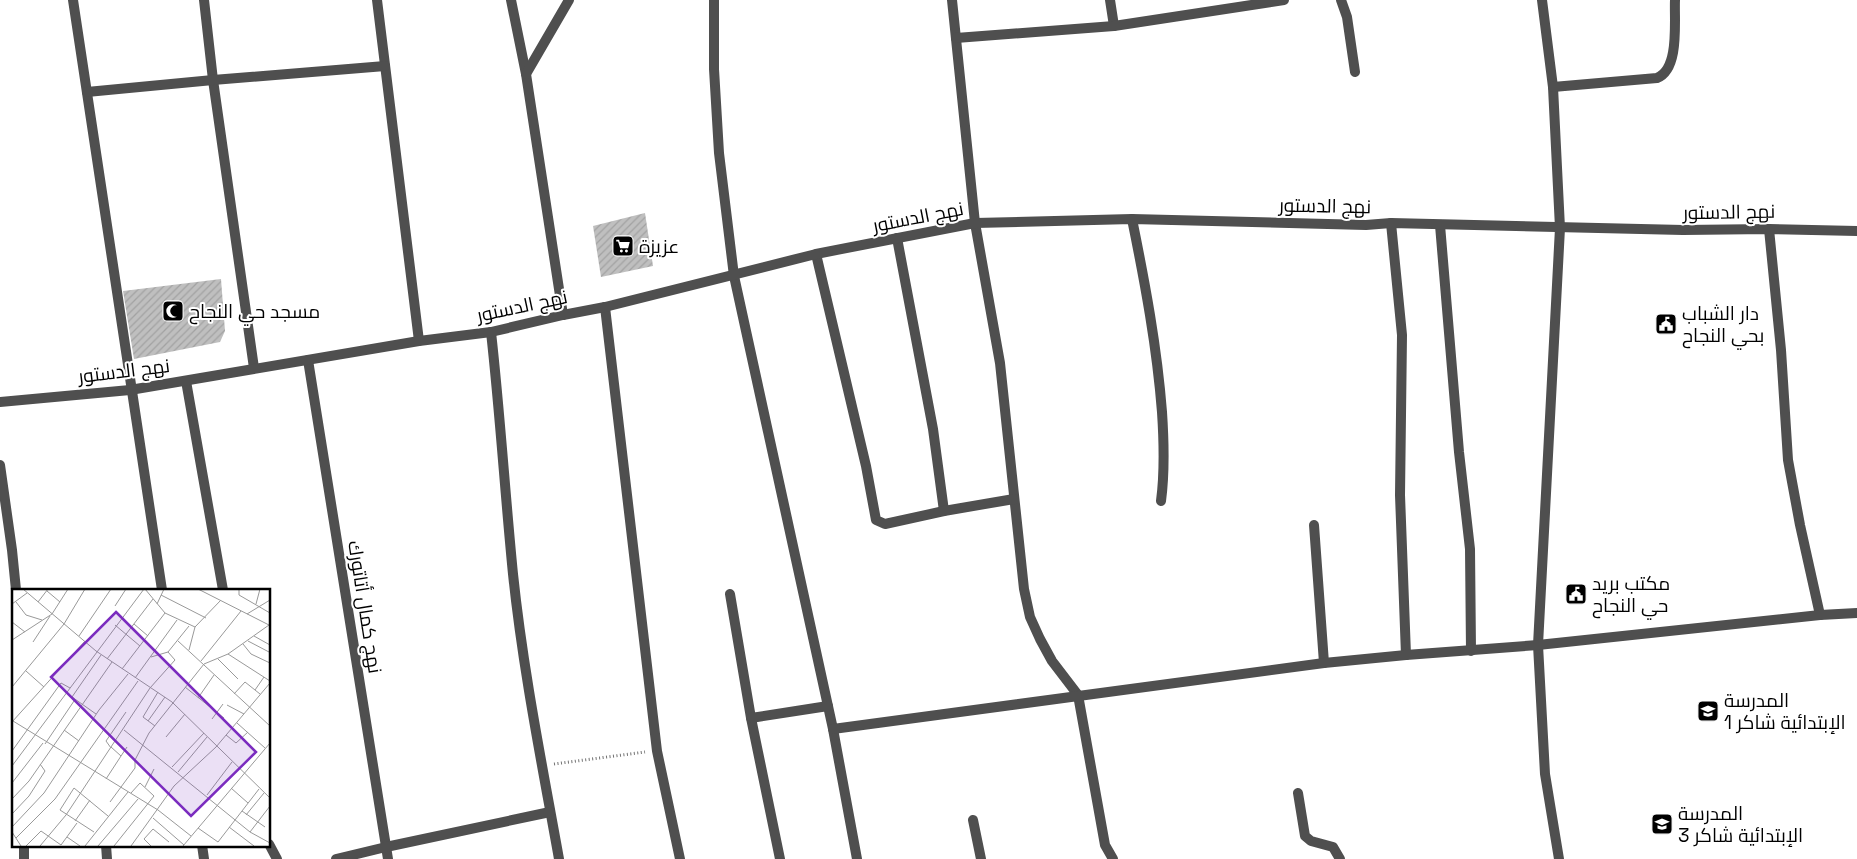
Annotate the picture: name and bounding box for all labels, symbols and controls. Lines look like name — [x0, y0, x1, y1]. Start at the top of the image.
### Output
street label: نهج الدستور — [1278, 193, 1371, 220]
street label: نهج الدستور — [869, 196, 966, 239]
street label: نهج الدستور — [1682, 199, 1775, 226]
supermarket icon: عزيزة — [611, 234, 635, 258]
place label: عزيزة — [639, 234, 679, 259]
street label: نهج الدستور — [473, 284, 570, 329]
mosque icon: مسجد حي النجاح — [161, 299, 185, 323]
place label: مسجد حي النجاح — [189, 299, 320, 326]
place label: دار الشباب بحي النجاح — [1682, 301, 1764, 350]
public building icon: دار الشباب بحي النجاح — [1654, 312, 1678, 336]
street label: نهج الدستور — [76, 353, 171, 390]
street label: نهج كمال أتاتورك — [341, 539, 388, 675]
place label: مكتب بريد حي النجاح — [1592, 571, 1670, 620]
public building icon: مكتب بريد حي النجاح — [1564, 582, 1588, 606]
inset map — [12, 589, 270, 846]
place label: المدرسة الإبتدائية شاكر 1 — [1724, 688, 1846, 735]
school or university icon: المدرسة الإبتدائية شاكر 1 — [1696, 699, 1720, 723]
place label: المدرسة الإبتدائية شاكر 3 — [1678, 801, 1803, 848]
school or university icon: المدرسة الإبتدائية شاكر 3 — [1650, 812, 1674, 836]

